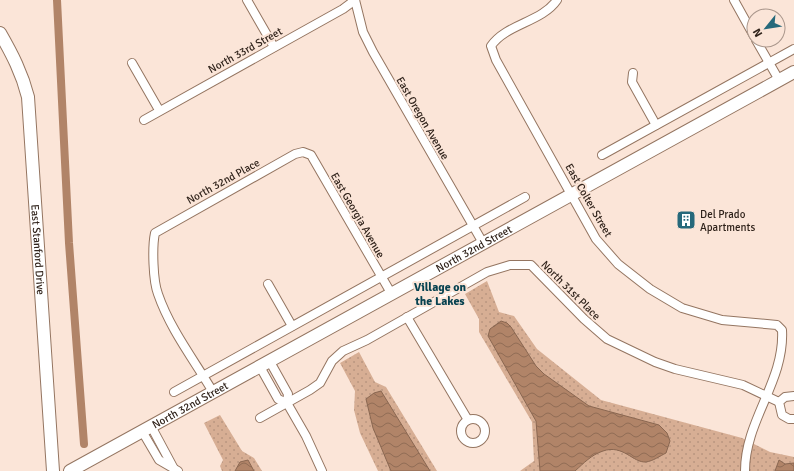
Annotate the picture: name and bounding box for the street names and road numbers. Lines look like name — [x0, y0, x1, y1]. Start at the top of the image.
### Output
street label: North 33rd Street — [206, 25, 285, 76]
street label: East Oregon Avenue — [394, 74, 452, 162]
street label: North 32nd Place — [184, 156, 262, 207]
street label: East Colter Street — [562, 161, 615, 239]
street label: East Georgia Avenue — [328, 170, 387, 260]
street label: East Stanford Drive — [28, 204, 47, 295]
street label: North 32nd Street — [434, 223, 514, 275]
street label: North 31st Place — [538, 258, 603, 323]
street label: North 32nd Street — [150, 379, 231, 431]

